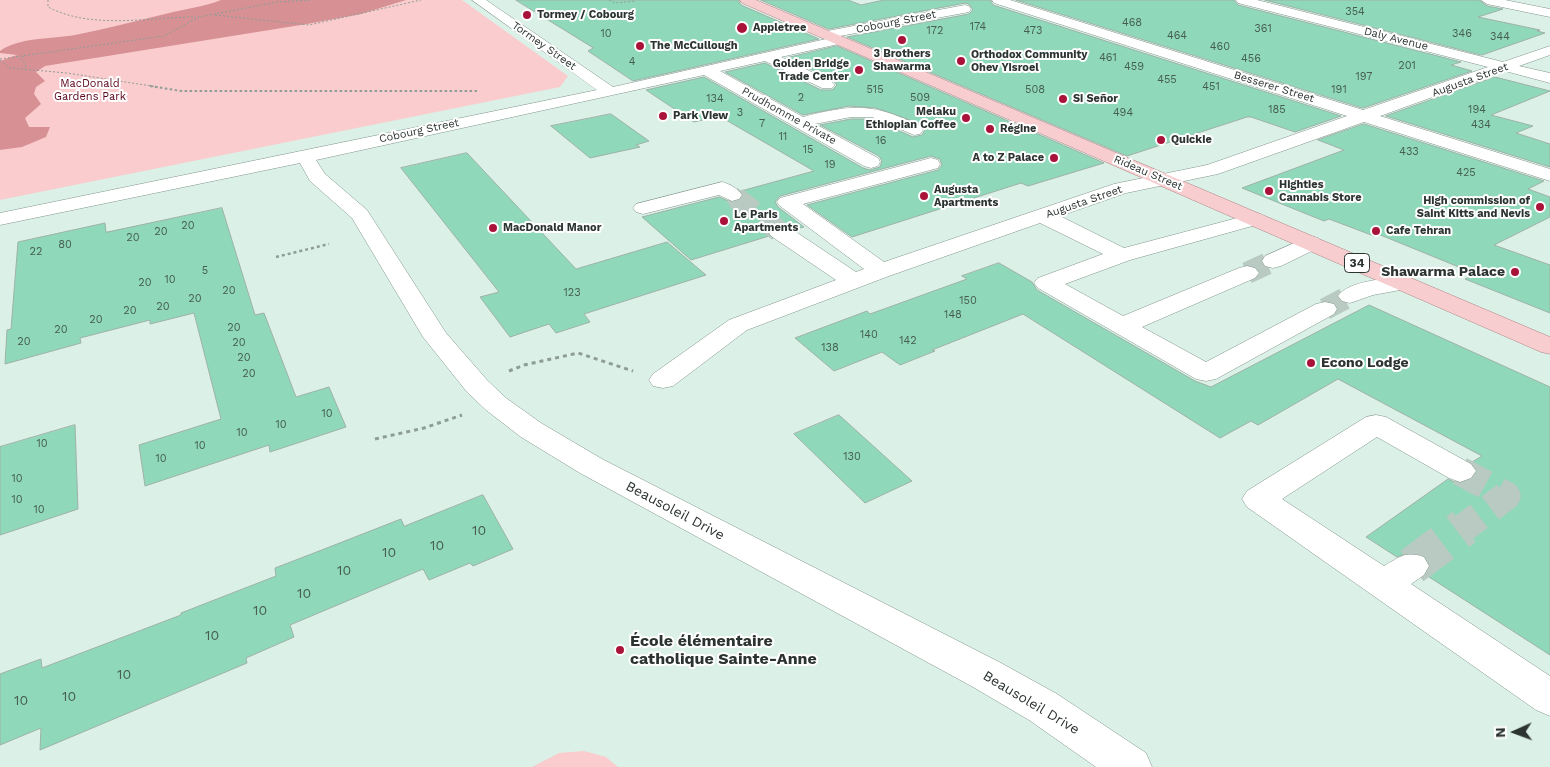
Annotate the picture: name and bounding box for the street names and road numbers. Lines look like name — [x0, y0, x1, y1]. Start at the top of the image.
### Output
street label: Cobourg Street — [855, 8, 937, 36]
street label: Tormey Street — [509, 19, 579, 73]
street label: Daly Avenue — [1363, 25, 1429, 53]
street label: Augusta Street — [1430, 60, 1510, 100]
street label: Besserer Street — [1232, 68, 1316, 106]
street label: Prudhomme Private — [739, 85, 839, 147]
street label: Cobourg Street — [378, 116, 460, 146]
street label: Rideau Street — [1112, 153, 1184, 193]
street label: Augusta Street — [1044, 183, 1124, 221]
road number: 34 — [1344, 254, 1370, 272]
street label: Beausoleil Drive — [623, 478, 727, 544]
street label: Beausoleil Drive — [980, 668, 1082, 738]

